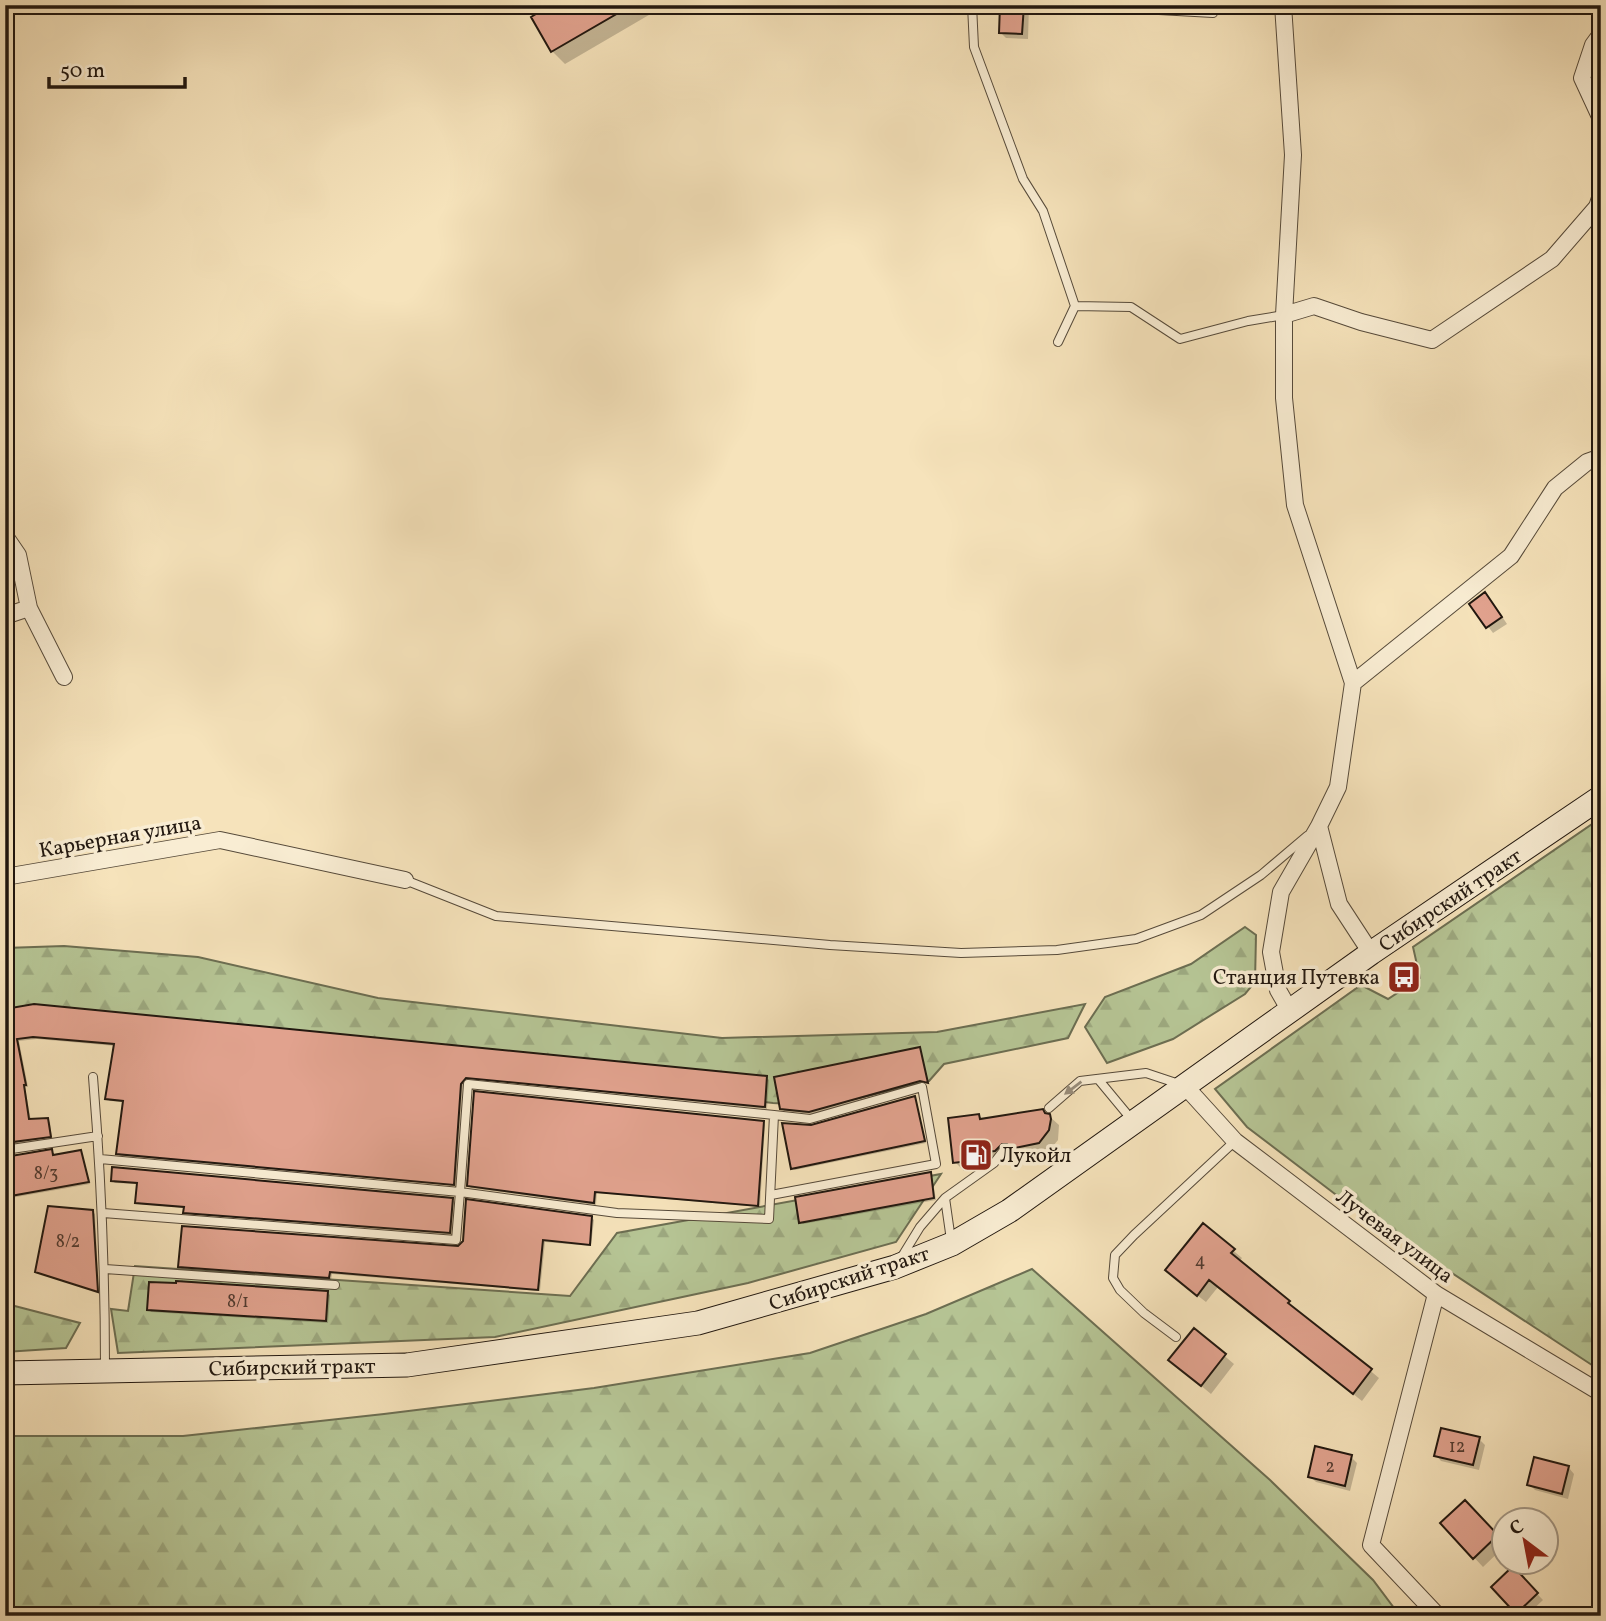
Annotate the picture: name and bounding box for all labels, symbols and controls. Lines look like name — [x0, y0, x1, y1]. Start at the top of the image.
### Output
scale bar — [49, 46, 186, 90]
text: 50 m — [60, 57, 105, 86]
street label: Карьерная улица — [37, 809, 204, 866]
street label: Сибирский тракт — [1374, 842, 1528, 960]
bus stop icon: Станция Путевка — [1385, 958, 1423, 996]
place label: Станция Путевка — [1213, 964, 1380, 993]
one-way arrow — [1064, 1081, 1083, 1095]
fuel station icon: Лукойл — [957, 1136, 995, 1174]
place label: Лукойл — [1000, 1142, 1071, 1171]
house number: 8/3 — [34, 1162, 58, 1187]
street label: Лучевая улица — [1329, 1183, 1459, 1291]
house number: 8/2 — [56, 1230, 80, 1255]
street label: Сибирский тракт — [766, 1240, 934, 1319]
house number: 4 — [1195, 1249, 1205, 1274]
house number: 8/1 — [227, 1290, 249, 1315]
street label: Сибирский тракт — [208, 1353, 376, 1384]
house number: 12 — [1449, 1435, 1465, 1460]
house number: 2 — [1325, 1455, 1335, 1480]
north arrow — [1490, 1506, 1560, 1576]
text: С — [1505, 1514, 1529, 1543]

